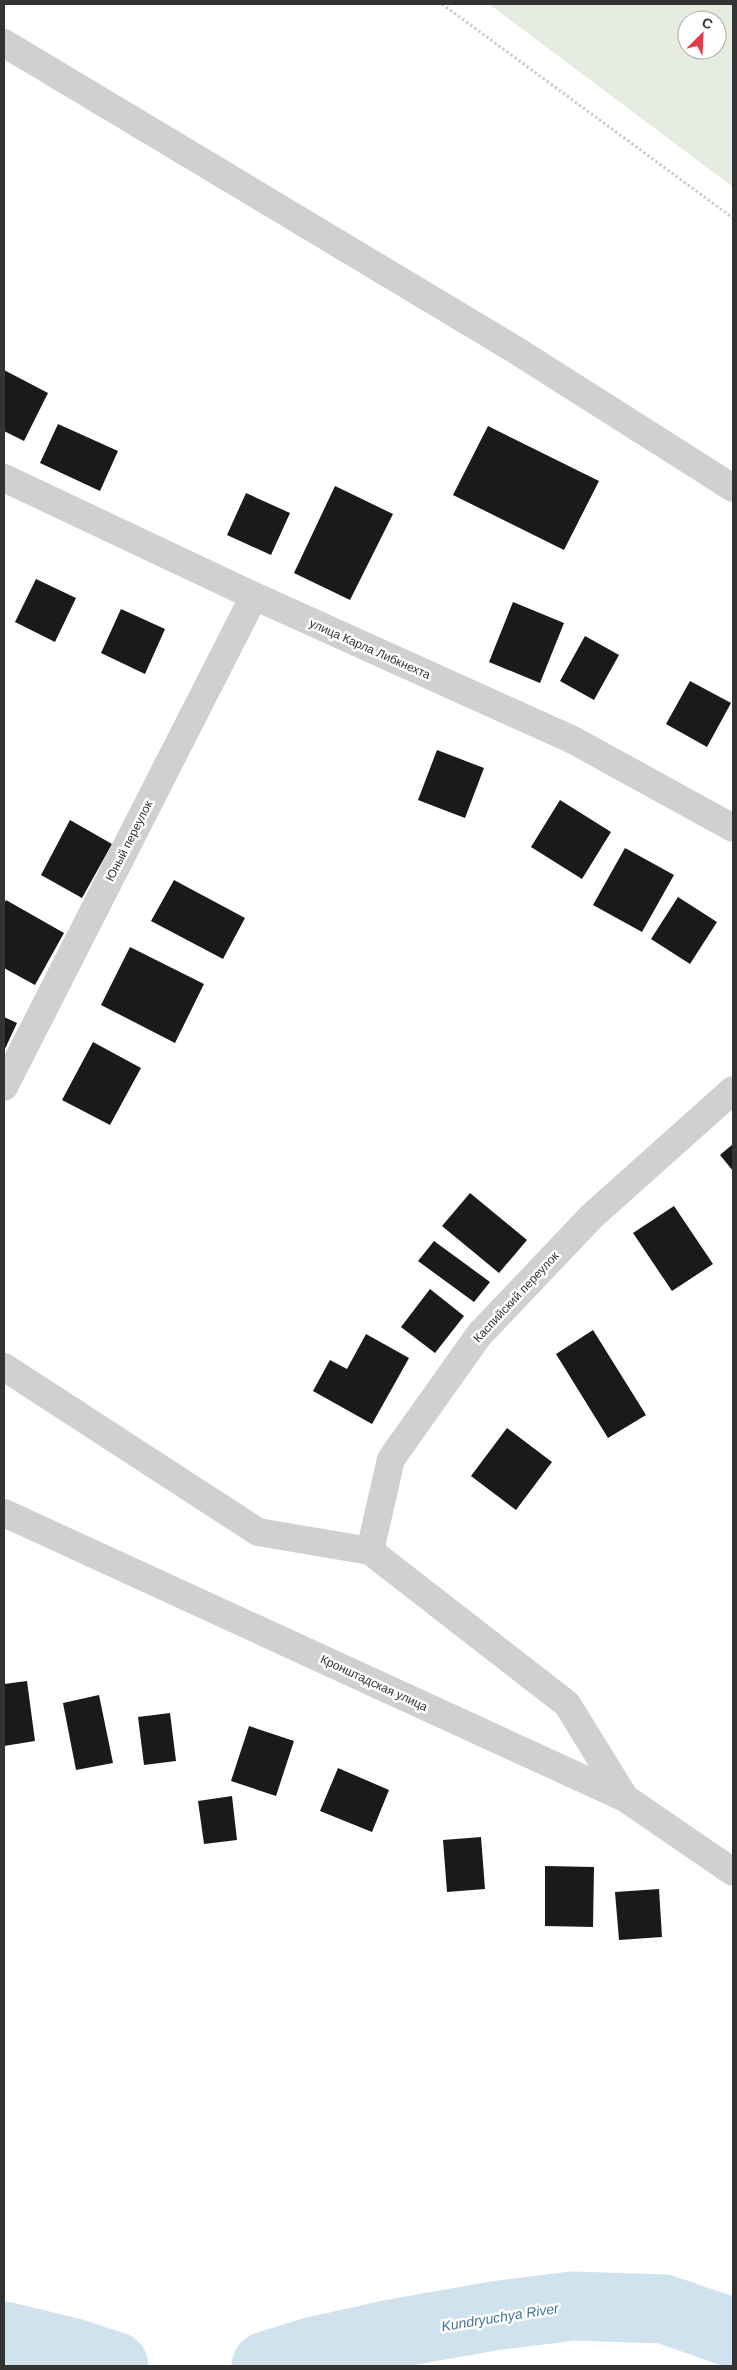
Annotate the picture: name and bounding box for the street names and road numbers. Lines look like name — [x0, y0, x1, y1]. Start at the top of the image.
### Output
street label: улица Карла Либкнехта — [307, 616, 433, 682]
street label: Юный переулок — [103, 798, 156, 884]
street label: Каспийский переулок — [470, 1248, 562, 1345]
street label: Кронштадская улица — [318, 1652, 430, 1714]

